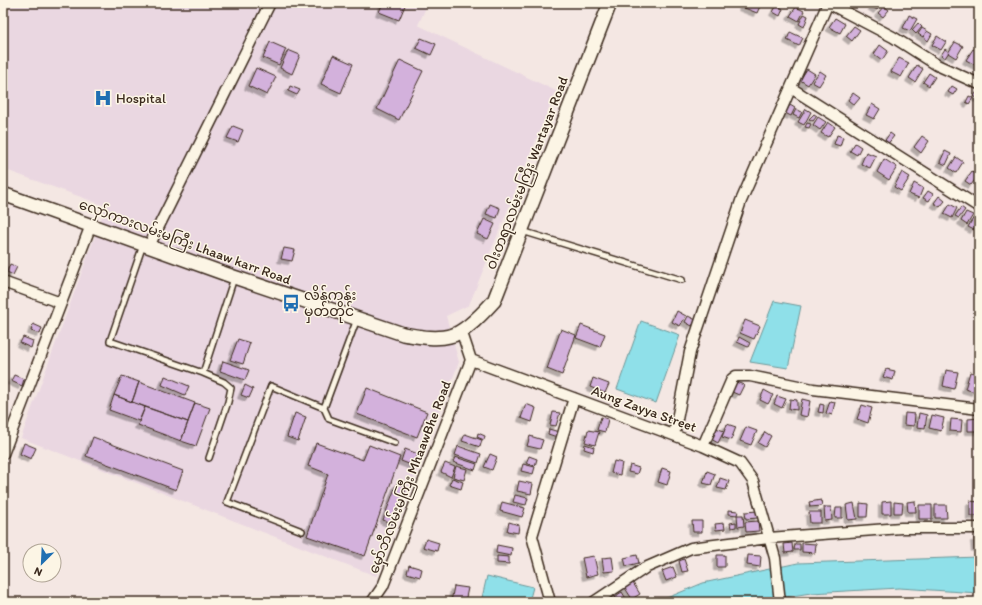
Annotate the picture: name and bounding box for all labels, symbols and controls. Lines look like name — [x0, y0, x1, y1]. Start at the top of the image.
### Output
street label: ဝါးတရာလမ်းမကြီး Wartayar Road — [480, 73, 575, 273]
hospital icon: Hospital — [93, 88, 113, 108]
place label: Hospital — [116, 90, 166, 107]
street label: လှော်ကားလမ်းမကြီး Lhaaw karr Road — [76, 194, 294, 291]
place label: လိန်ကုန်း မှတ်တိုင် — [304, 285, 356, 323]
bus stop icon: လိန်ကုန်း မှတ်တိုင် — [281, 293, 301, 313]
street label: မှော်ဘီလမ်းမကြီး MhaawBhe Road — [363, 377, 458, 577]
street label: Aung Zayya Street — [589, 382, 699, 436]
north arrow — [22, 543, 62, 583]
text: N — [32, 564, 44, 579]

